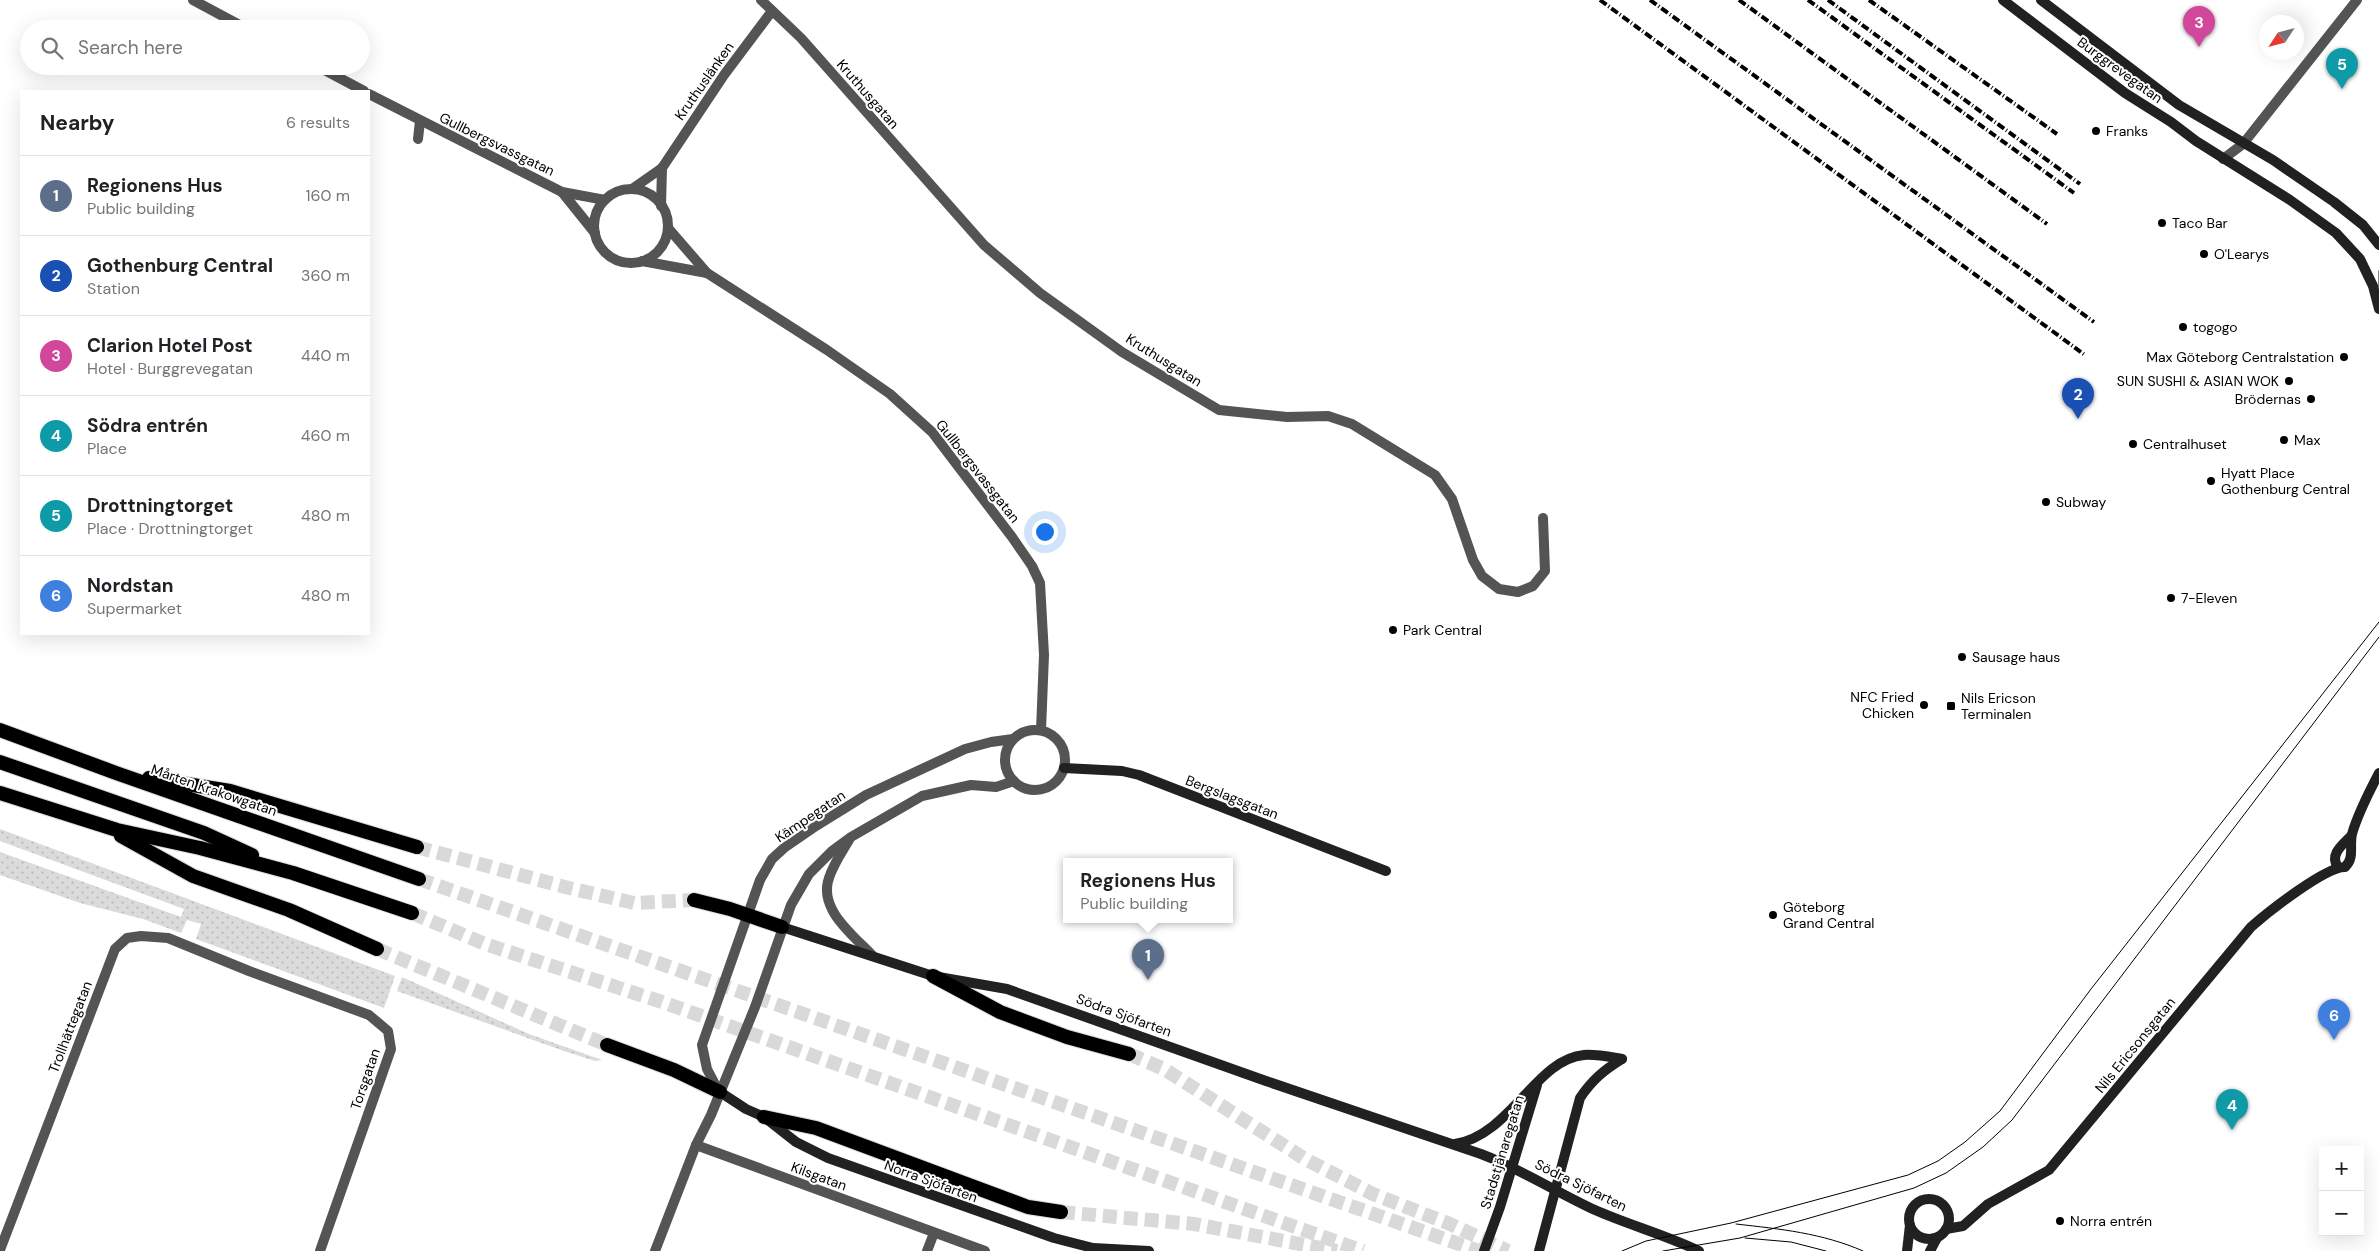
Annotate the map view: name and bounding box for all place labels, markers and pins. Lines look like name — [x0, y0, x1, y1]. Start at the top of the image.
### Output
pin: 3 — [2183, 6, 2215, 47]
pin: 5 — [2326, 48, 2358, 89]
place label: Franks — [2106, 122, 2148, 140]
marker: Franks — [2090, 125, 2102, 137]
place label: Taco Bar — [2172, 214, 2228, 232]
marker: Taco Bar — [2156, 217, 2168, 229]
place label: O'Learys — [2214, 245, 2269, 263]
marker: O'Learys — [2198, 248, 2210, 260]
place label: togogo — [2193, 318, 2238, 336]
marker: togogo — [2177, 321, 2189, 333]
place label: Max Göteborg Centralstation — [2146, 348, 2334, 366]
marker: Max Göteborg Centralstation — [2338, 351, 2350, 363]
place label: SUN SUSHI & ASIAN WOK — [2117, 372, 2279, 390]
marker: SUN SUSHI & ASIAN WOK — [2283, 375, 2295, 387]
pin: 2 — [2062, 378, 2094, 419]
place label: Brödernas — [2235, 390, 2301, 408]
marker: Brödernas — [2305, 393, 2317, 405]
place label: Max — [2294, 431, 2320, 449]
marker: Max — [2278, 434, 2290, 446]
place label: Centralhuset — [2143, 435, 2227, 453]
marker: Centralhuset — [2127, 438, 2139, 450]
place label: Hyatt Place Gothenburg Central — [2221, 464, 2350, 498]
marker: Hyatt Place Gothenburg Central — [2205, 475, 2217, 487]
place label: Subway — [2056, 493, 2106, 511]
marker: Subway — [2040, 496, 2052, 508]
place label: 7-Eleven — [2181, 589, 2237, 607]
marker: 7-Eleven — [2165, 592, 2177, 604]
place label: Park Central — [1403, 621, 1482, 639]
marker: Park Central — [1387, 624, 1399, 636]
place label: Sausage haus — [1972, 648, 2060, 666]
marker: Sausage haus — [1956, 651, 1968, 663]
place label: NFC Fried Chicken — [1850, 688, 1914, 722]
place label: Nils Ericson Terminalen — [1961, 689, 2036, 723]
marker: NFC Fried Chicken — [1918, 699, 1930, 711]
marker: Nils Ericson Terminalen — [1945, 700, 1957, 712]
place label: Göteborg Grand Central — [1783, 898, 1874, 932]
marker: Göteborg Grand Central — [1767, 909, 1779, 921]
pin: 1 — [1132, 939, 1164, 980]
pin: 6 — [2318, 999, 2350, 1040]
pin: 4 — [2216, 1089, 2248, 1130]
place label: Norra entrén — [2070, 1212, 2152, 1230]
marker: Norra entrén — [2054, 1215, 2066, 1227]

